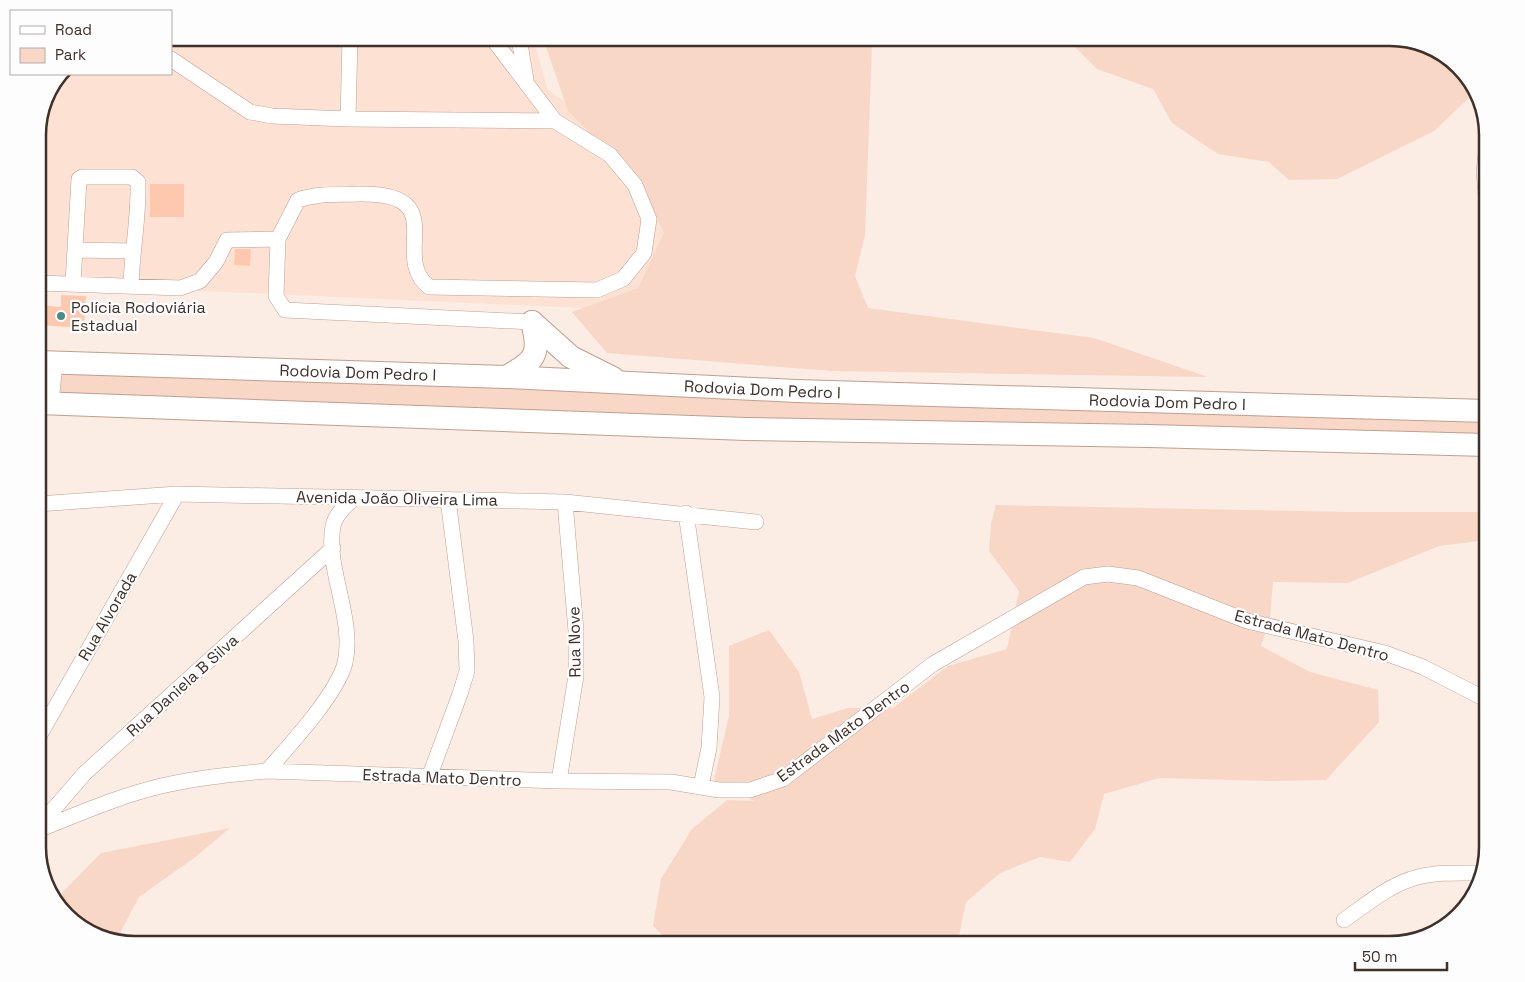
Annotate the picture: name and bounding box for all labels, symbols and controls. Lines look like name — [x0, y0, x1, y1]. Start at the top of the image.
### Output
legend — [10, 10, 172, 75]
text: Road — [55, 20, 92, 39]
text: Park — [55, 45, 86, 64]
place label: Polícia Rodoviária Estadual — [71, 297, 206, 336]
marker: Polícia Rodoviária Estadual — [55, 310, 67, 322]
street label: Rodovia Dom Pedro I — [279, 360, 437, 386]
street label: Rodovia Dom Pedro I — [684, 376, 841, 403]
street label: Rodovia Dom Pedro I — [1088, 389, 1246, 415]
street label: Avenida João Oliveira Lima — [296, 486, 498, 511]
street label: Rua Alvorada — [73, 568, 141, 665]
street label: Estrada Mato Dentro — [1232, 605, 1392, 666]
street label: Rua Nove — [563, 606, 586, 678]
street label: Rua Daniela B Silva — [122, 630, 243, 741]
street label: Estrada Mato Dentro — [773, 676, 914, 787]
street label: Estrada Mato Dentro — [362, 764, 522, 791]
scale bar — [1355, 940, 1448, 972]
text: 50 m — [1362, 947, 1397, 966]

